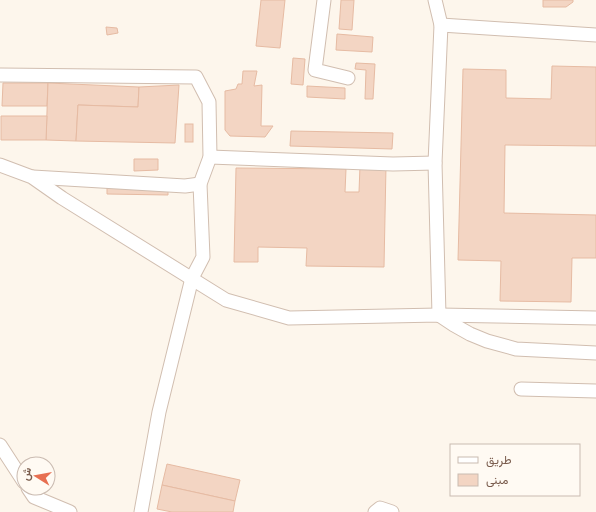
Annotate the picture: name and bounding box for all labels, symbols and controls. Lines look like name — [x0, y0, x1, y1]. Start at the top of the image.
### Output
legend — [450, 444, 580, 496]
text: طريق — [486, 452, 512, 468]
north arrow — [16, 456, 56, 496]
text: ش — [18, 466, 34, 482]
text: مبنى — [486, 472, 508, 488]

